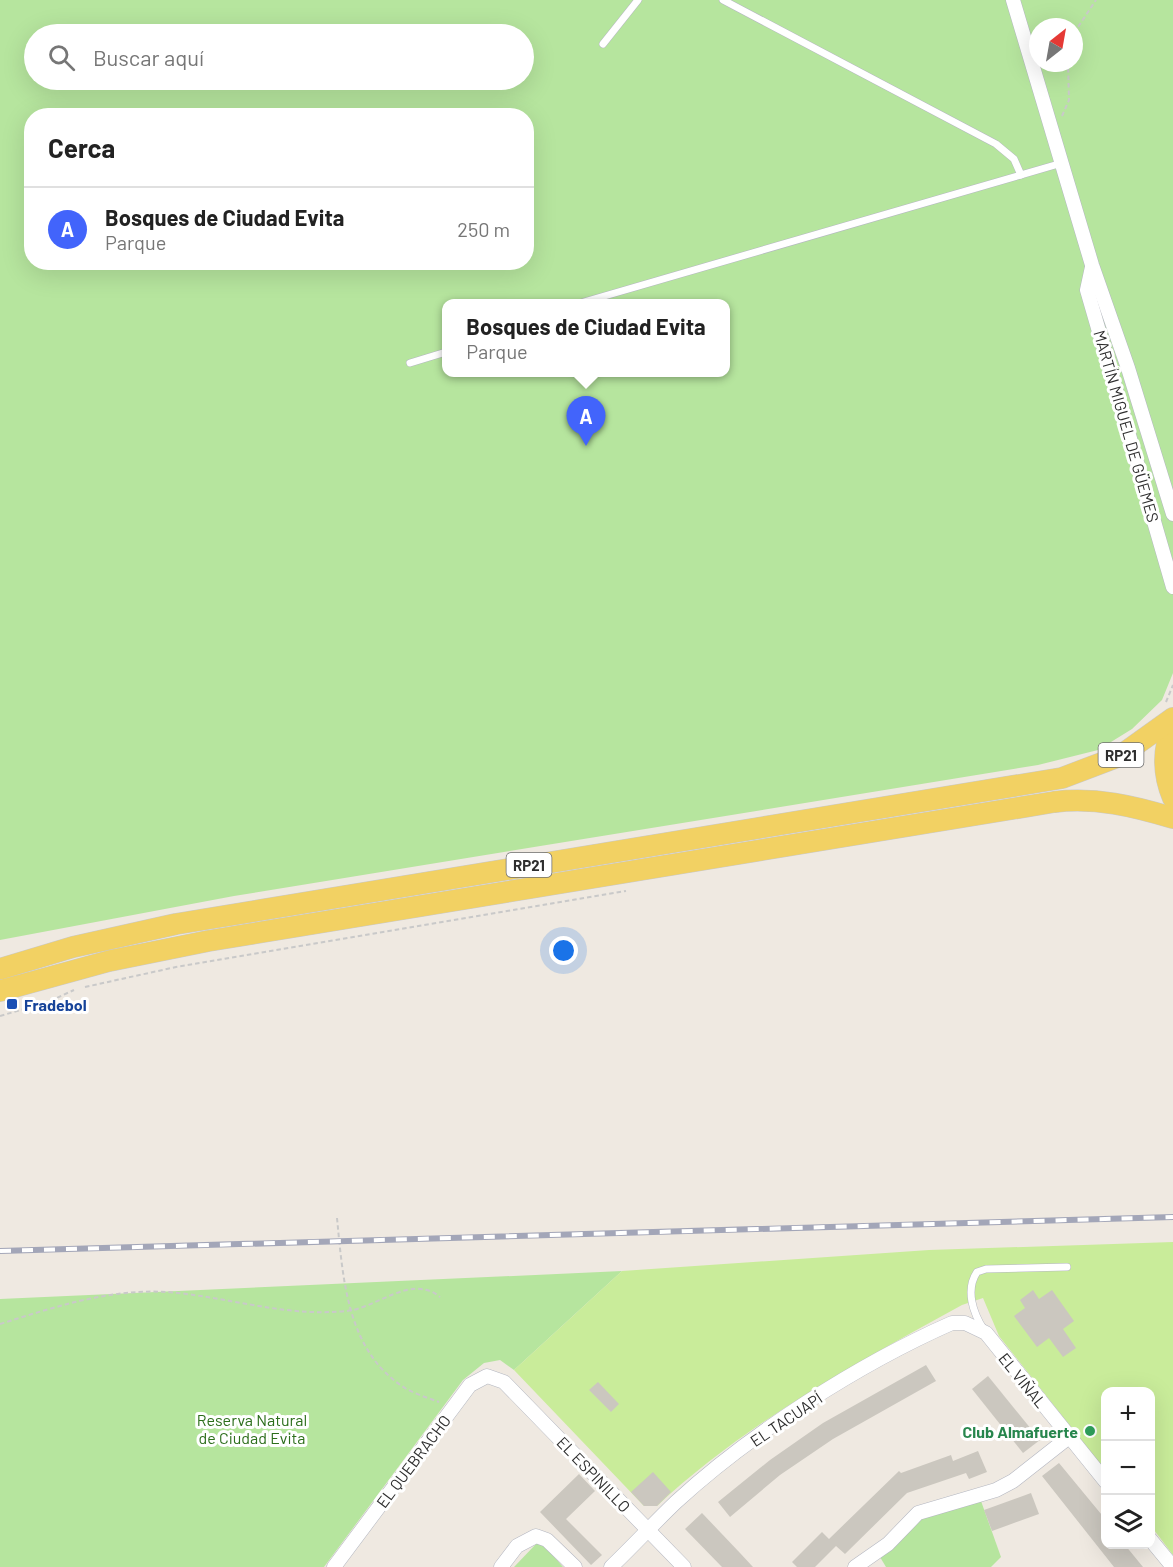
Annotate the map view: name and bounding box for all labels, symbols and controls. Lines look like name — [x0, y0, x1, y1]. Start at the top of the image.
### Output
north arrow — [1029, 18, 1083, 72]
search box — [24, 24, 534, 90]
icon: search — [45, 41, 78, 74]
text: Buscar aquí — [93, 44, 204, 70]
text: Cerca — [48, 132, 115, 163]
text: Bosques de Ciudad Evita — [105, 204, 344, 230]
text: A — [61, 217, 74, 241]
text: 250 m — [457, 217, 510, 241]
text: Parque — [105, 230, 166, 254]
popup — [442, 299, 730, 377]
text: Bosques de Ciudad Evita — [466, 313, 706, 339]
street label: MARTÍN MIGUEL DE GÜEMES — [1090, 328, 1164, 524]
text: Parque — [466, 339, 528, 363]
pin: A — [566, 396, 606, 446]
road number: RP21 — [1098, 743, 1144, 767]
road number: RP21 — [506, 853, 552, 877]
your location — [549, 936, 578, 965]
place label: Fradebol — [24, 995, 87, 1014]
marker: Fradebol — [5, 997, 19, 1011]
street label: EL VIÑAL — [995, 1349, 1051, 1411]
map controls — [1101, 1387, 1155, 1549]
button: + — [1101, 1387, 1155, 1441]
street label: EL TACUAPÍ — [746, 1388, 826, 1450]
park label: Reserva Natural de Ciudad Evita — [197, 1410, 307, 1447]
street label: EL QUEBRACHO — [372, 1411, 454, 1511]
place label: Club Almafuerte — [963, 1422, 1078, 1441]
marker: Club Almafuerte — [1083, 1424, 1097, 1438]
street label: EL ESPINILLO — [553, 1432, 635, 1516]
button: − — [1101, 1441, 1155, 1495]
button: layers — [1101, 1495, 1155, 1549]

